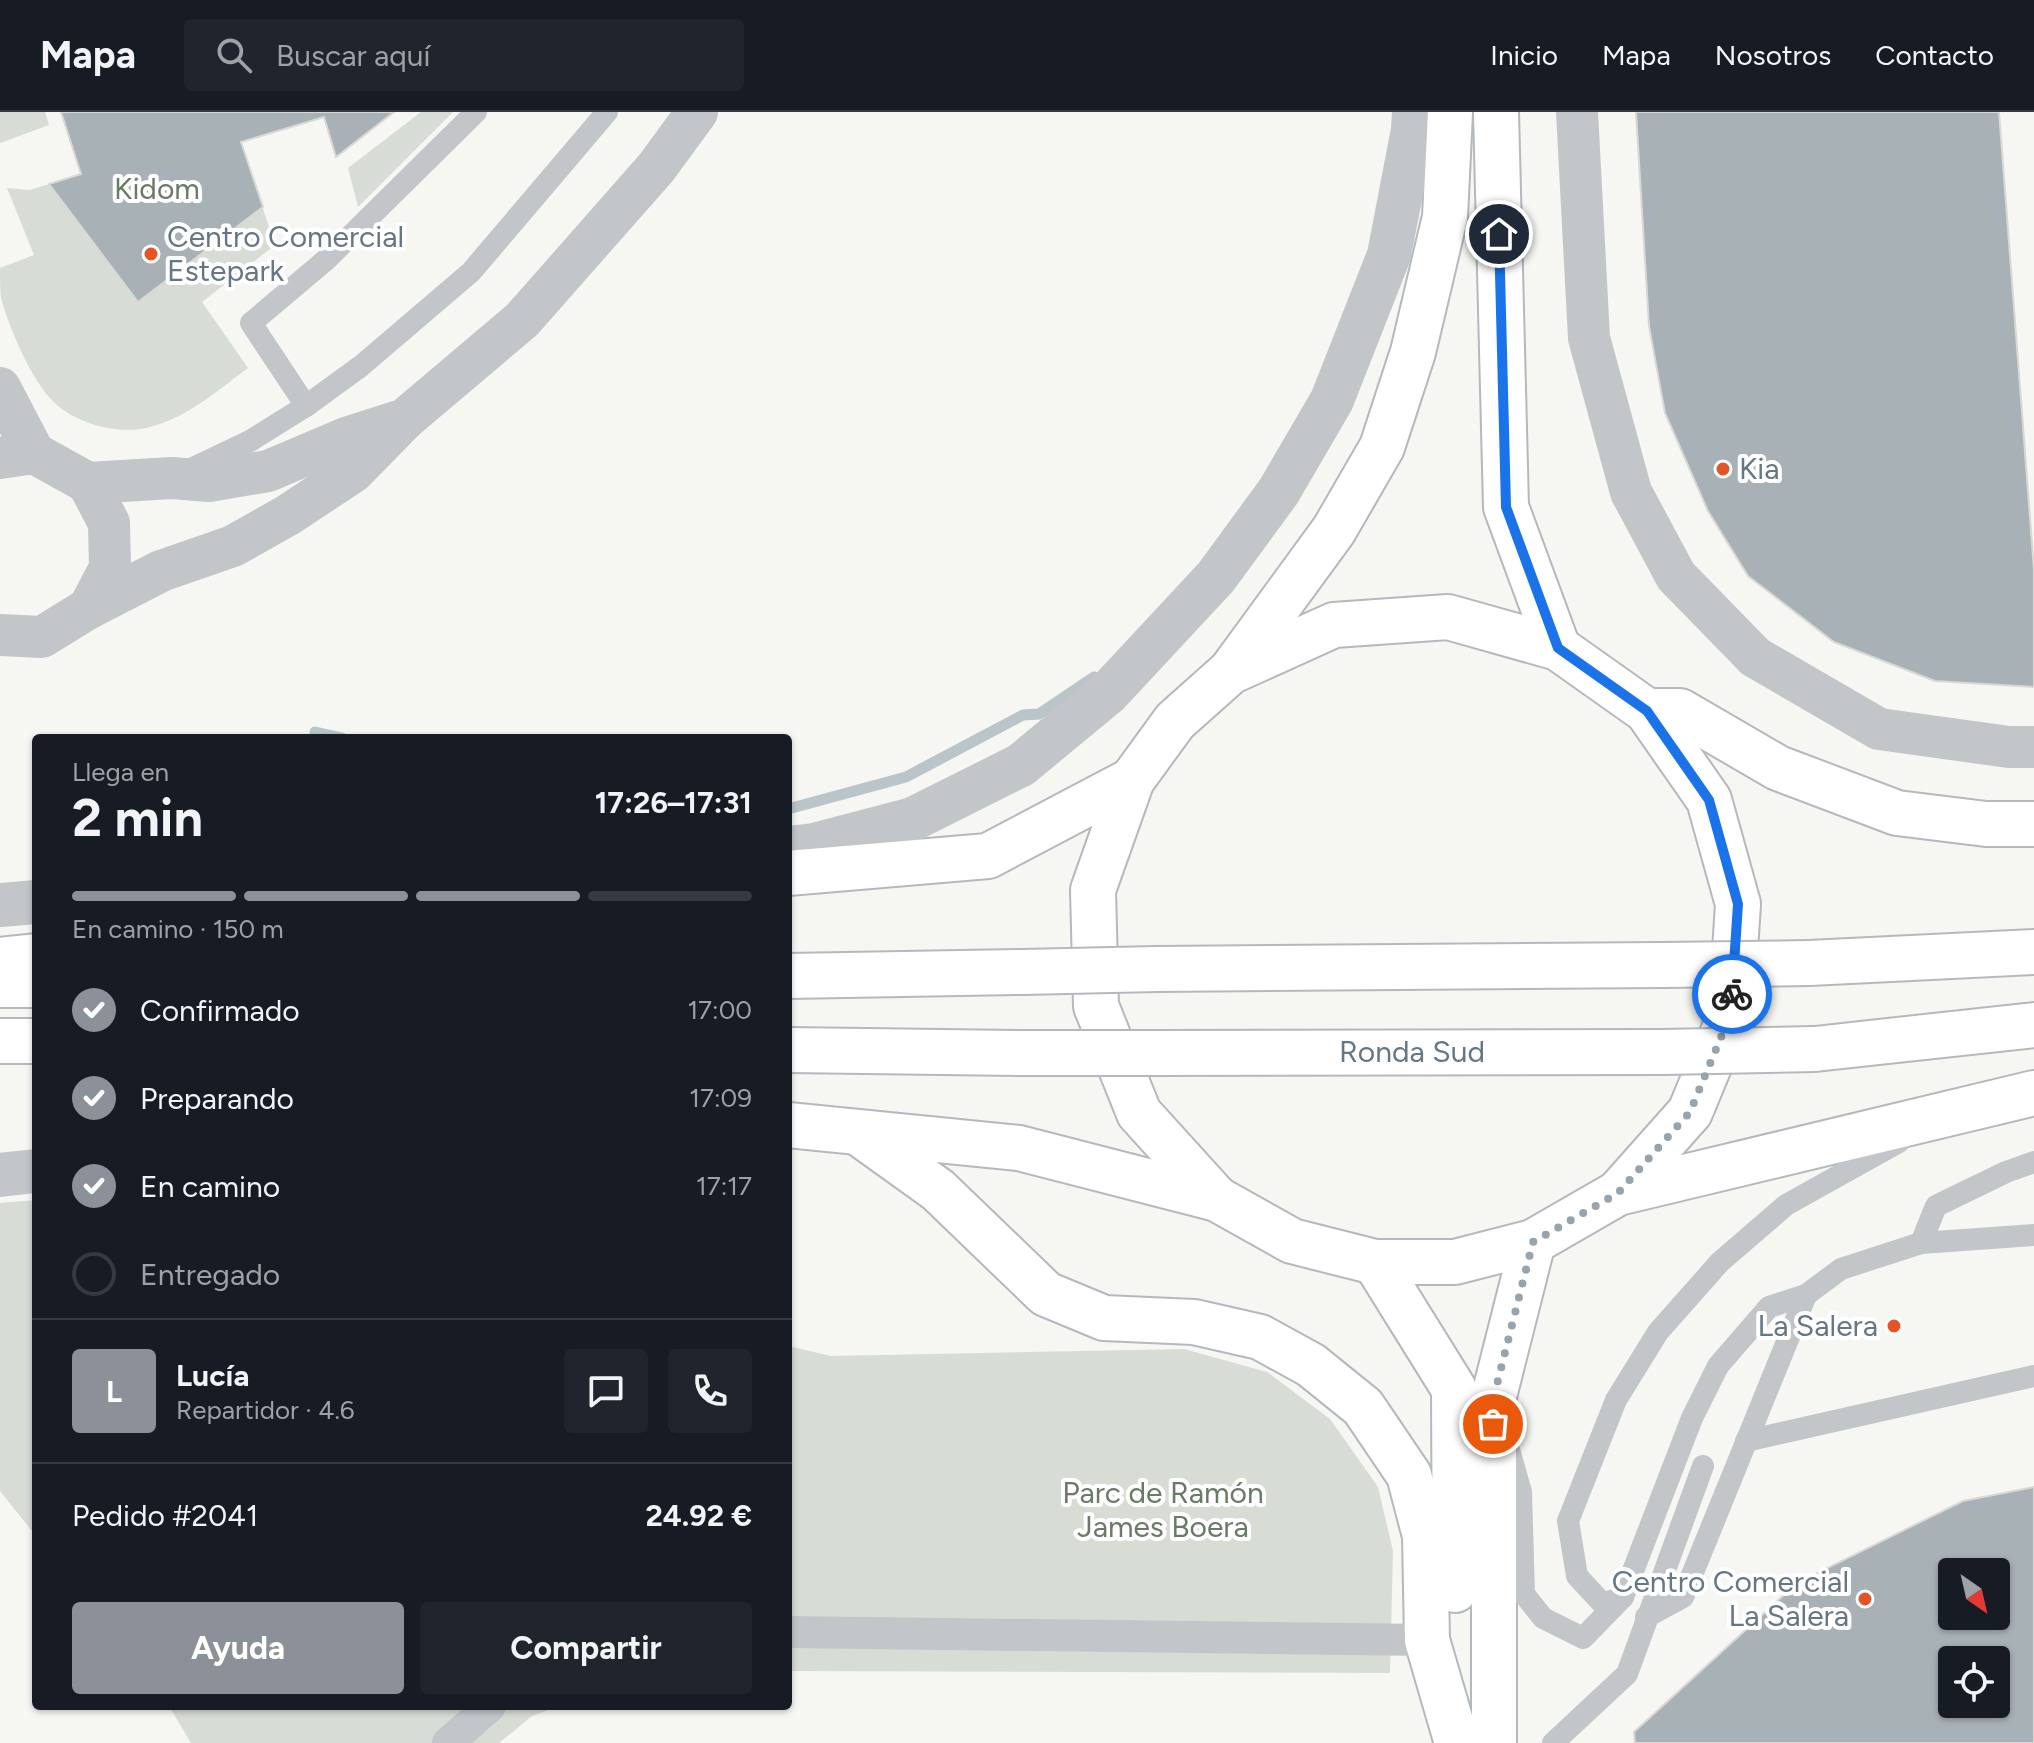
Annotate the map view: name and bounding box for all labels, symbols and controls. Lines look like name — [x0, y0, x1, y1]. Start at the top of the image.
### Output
search box — [184, 19, 744, 91]
text: Mapa — [40, 32, 136, 78]
icon: search — [212, 33, 256, 77]
text: Buscar aquí — [276, 37, 430, 74]
text: Inicio — [1490, 38, 1558, 72]
text: Mapa — [1602, 38, 1671, 72]
text: Nosotros — [1715, 38, 1831, 72]
text: Contacto — [1875, 38, 1994, 72]
park label: Kidom — [114, 170, 200, 207]
pin — [1465, 200, 1533, 268]
icon: home — [1477, 212, 1521, 256]
place label: Centro Comercial Estepark — [167, 218, 404, 289]
marker: Centro Comercial Estepark — [142, 245, 160, 263]
place label: Kia — [1739, 450, 1780, 487]
marker: Kia — [1714, 460, 1732, 478]
text: Llega en — [72, 756, 169, 788]
text: 17:26–17:31 — [595, 784, 752, 821]
text: 2 min — [72, 787, 203, 849]
text: En camino · 150 m — [72, 913, 284, 945]
courier — [1692, 954, 1772, 1034]
icon: bike — [1710, 972, 1754, 1016]
icon: check — [72, 988, 116, 1032]
text: Confirmado — [140, 992, 300, 1029]
text: 17:00 — [687, 994, 752, 1026]
street label: Ronda Sud — [1339, 1033, 1485, 1070]
icon: check — [72, 1076, 116, 1120]
text: Preparando — [140, 1080, 294, 1117]
text: 17:09 — [689, 1082, 752, 1114]
icon: check — [72, 1164, 116, 1208]
text: En camino — [140, 1168, 280, 1205]
text: 17:17 — [696, 1170, 752, 1202]
text: Entregado — [140, 1256, 280, 1293]
place label: La Salera — [1758, 1307, 1878, 1344]
marker: La Salera — [1885, 1317, 1903, 1335]
button: chat — [564, 1349, 648, 1433]
button: phone — [668, 1349, 752, 1433]
text: Lucía — [176, 1357, 249, 1394]
text: L — [106, 1373, 122, 1410]
pin — [1459, 1390, 1527, 1458]
text: Repartidor · 4.6 — [176, 1394, 355, 1426]
icon: bag — [1471, 1402, 1515, 1446]
park label: Parc de Ramón James Boera — [1062, 1474, 1264, 1545]
text: Pedido #2041 — [72, 1497, 258, 1534]
text: 24.92 € — [645, 1497, 752, 1534]
north arrow — [1938, 1558, 2010, 1630]
map controls — [1938, 1558, 2010, 1718]
place label: Centro Comercial La Salera — [1612, 1563, 1849, 1634]
marker: Centro Comercial La Salera — [1856, 1590, 1874, 1608]
button: Ayuda — [72, 1602, 404, 1694]
button: Compartir — [420, 1602, 752, 1694]
button: locate — [1938, 1646, 2010, 1718]

